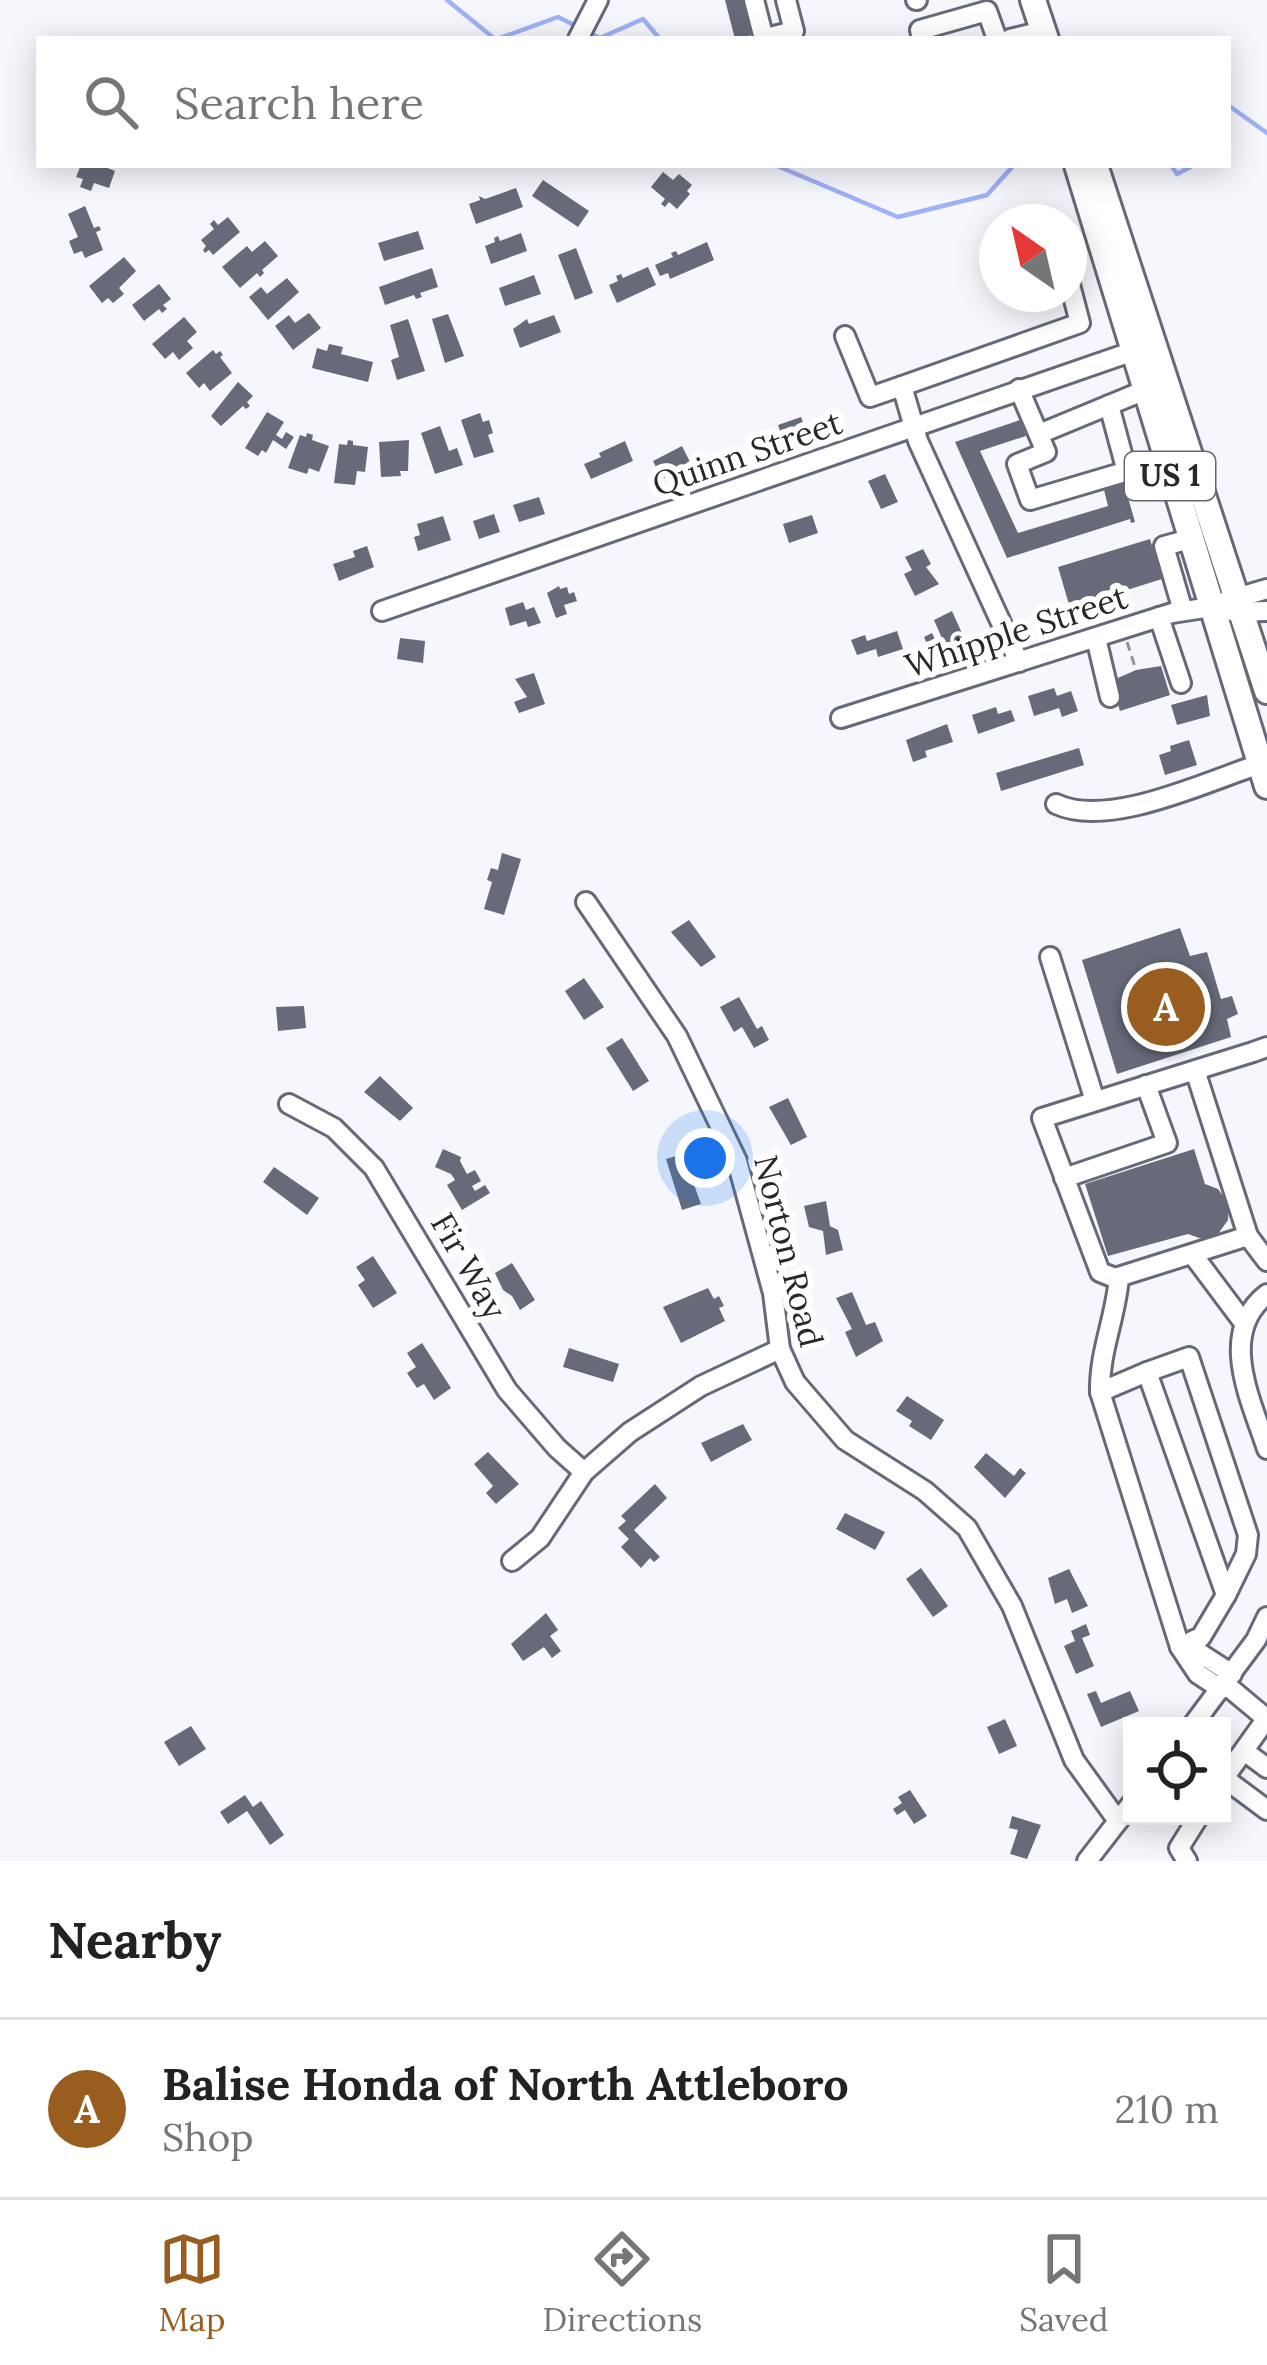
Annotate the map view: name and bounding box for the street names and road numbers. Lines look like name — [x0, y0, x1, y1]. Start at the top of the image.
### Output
street label: Quinn Street — [647, 401, 847, 505]
road number: US 1 — [1125, 452, 1215, 500]
street label: Whipple Street — [900, 575, 1133, 687]
street label: Norton Road — [745, 1151, 833, 1351]
street label: Fir Way — [422, 1205, 516, 1327]

